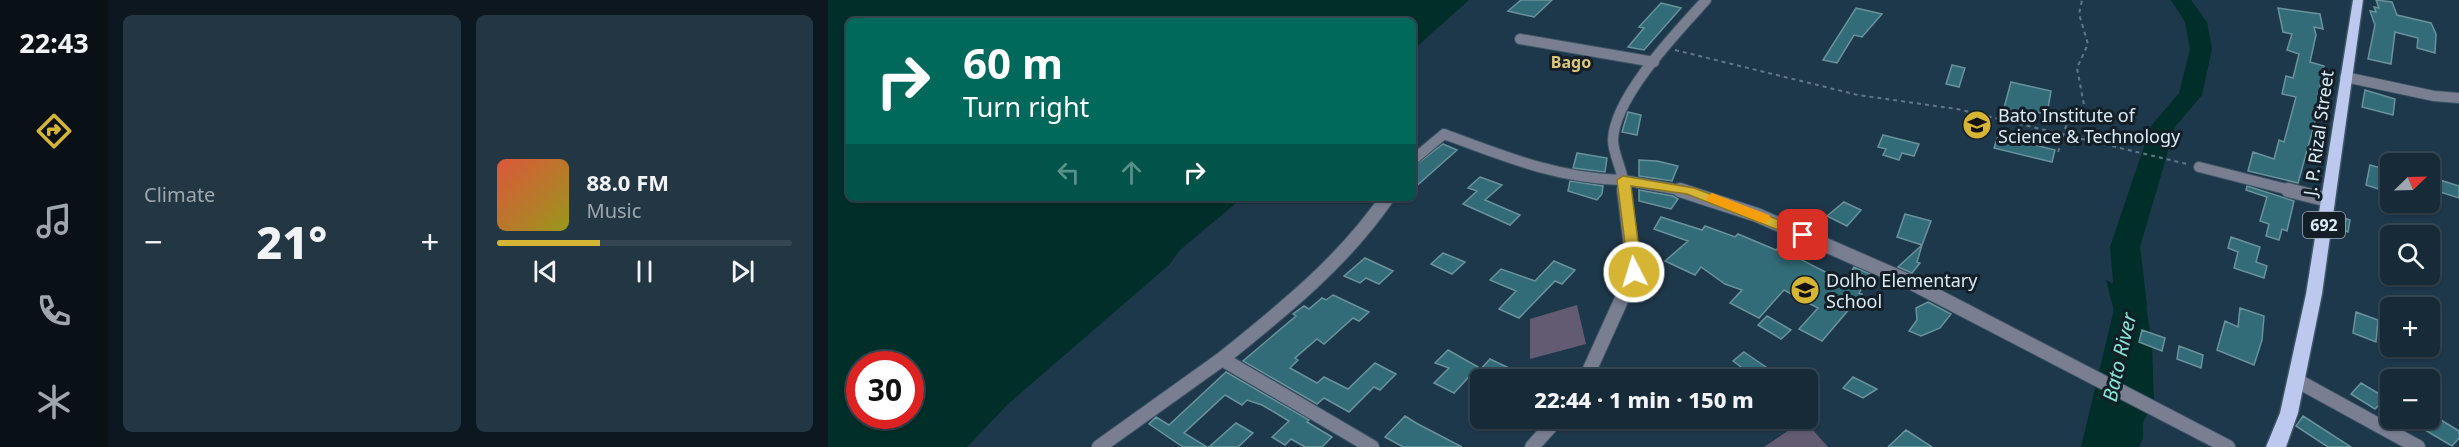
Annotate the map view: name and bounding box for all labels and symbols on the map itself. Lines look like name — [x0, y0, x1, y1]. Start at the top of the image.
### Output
district label: Bago — [1551, 51, 1591, 73]
street label: J. P. Rizal Street — [2297, 68, 2339, 199]
place label: Bato Institute of Science & Technology — [1998, 103, 2181, 148]
school or university icon: Bato Institute of Science & Technology — [1961, 109, 1993, 141]
north arrow — [2380, 153, 2440, 213]
pin — [1777, 209, 1828, 260]
road number: 692 — [2303, 212, 2345, 238]
position arrow — [1602, 240, 1666, 304]
place label: Dolho Elementary School — [1826, 268, 1978, 313]
school or university icon: Dolho Elementary School — [1789, 274, 1821, 306]
water label: Bato River — [2096, 309, 2143, 404]
speed limit sign: 30 — [846, 351, 924, 429]

